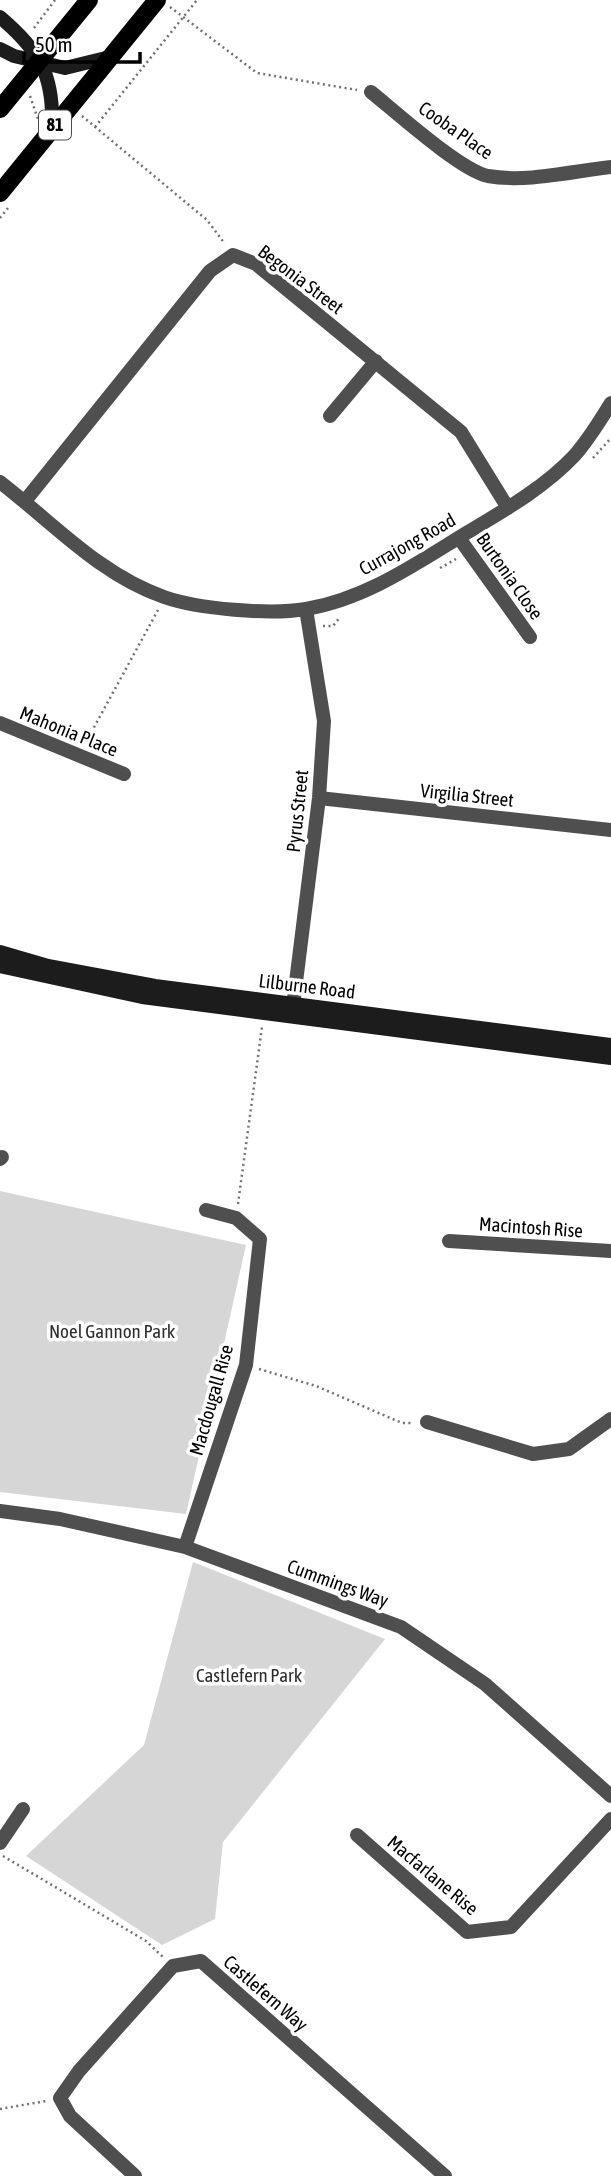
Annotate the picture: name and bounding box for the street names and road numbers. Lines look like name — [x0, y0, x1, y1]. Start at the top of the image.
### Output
street label: Cooba Place — [415, 96, 497, 164]
road number: 81 — [39, 110, 71, 140]
street label: Begonia Street — [254, 240, 348, 318]
street label: Currajong Road — [355, 508, 459, 580]
street label: Burtonia Close — [472, 529, 548, 623]
street label: Mahonia Place — [17, 701, 121, 761]
street label: Pyrus Street — [282, 769, 312, 853]
street label: Virgilia Street — [419, 779, 515, 811]
street label: Lilburne Road — [257, 969, 357, 1003]
street label: Macintosh Rise — [478, 1212, 584, 1242]
street label: Macdougall Rise — [185, 1342, 237, 1458]
street label: Cummings Way — [284, 1555, 392, 1612]
street label: Macfarlane Rise — [383, 1831, 483, 1919]
street label: Castlefern Way — [219, 1951, 313, 2036]

